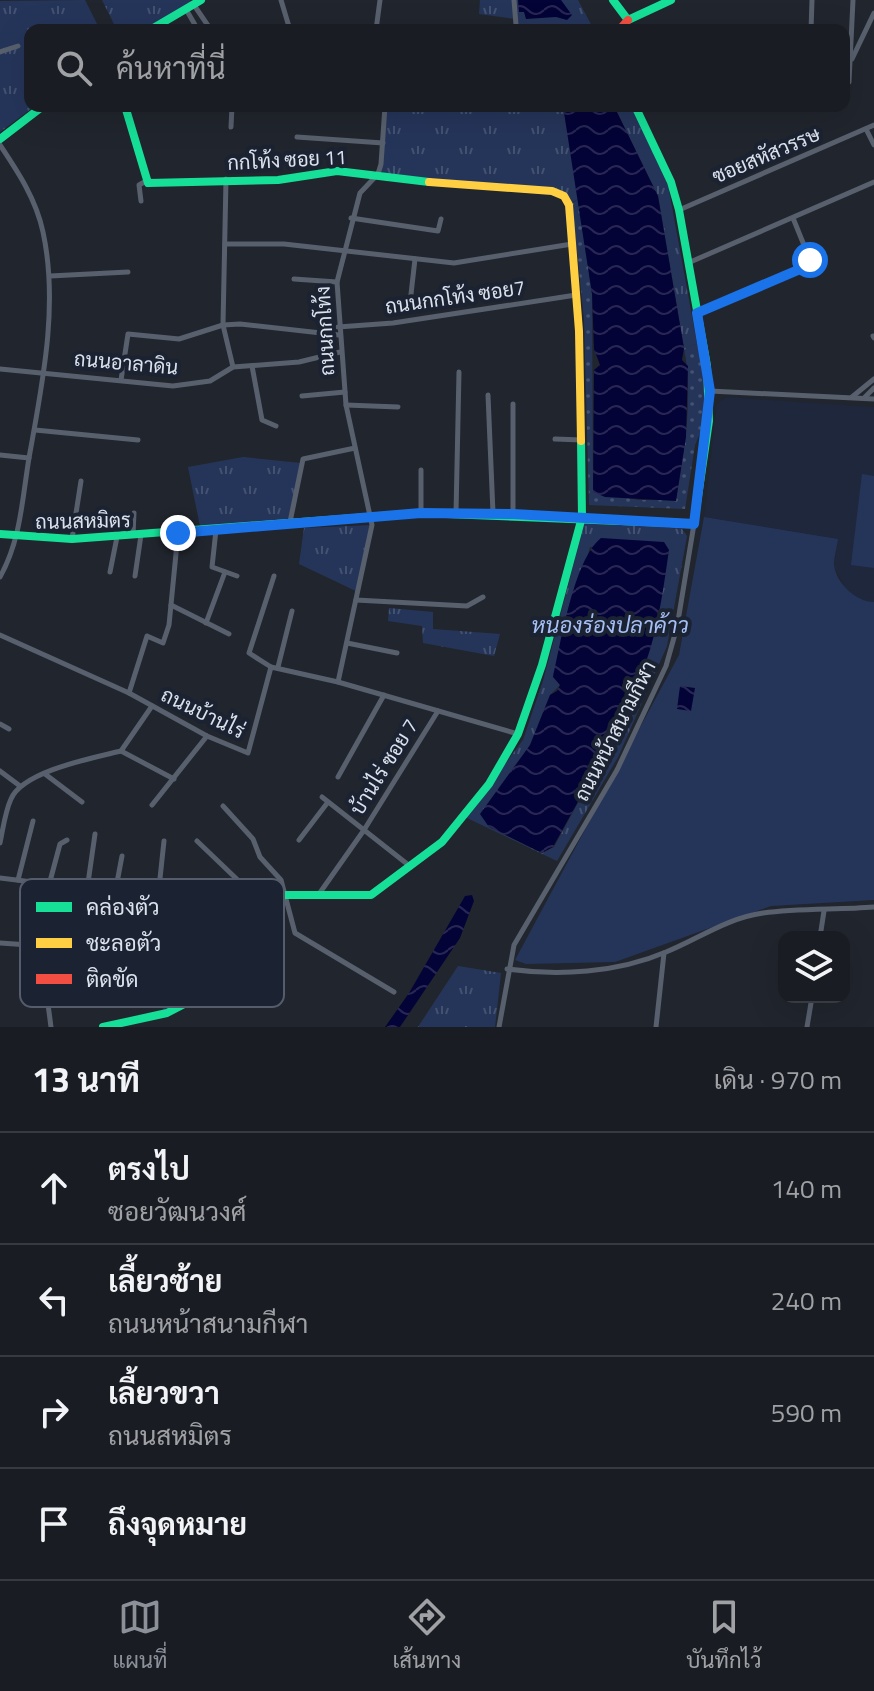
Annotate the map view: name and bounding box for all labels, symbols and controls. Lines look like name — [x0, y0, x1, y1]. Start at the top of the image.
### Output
search box — [24, 24, 850, 112]
text: ค้นหาที่นี่ — [116, 45, 226, 91]
icon: search — [52, 46, 96, 90]
street label: ซอยสหัสวรรษ — [707, 118, 825, 191]
street label: กกโท้ง ซอย 11 — [226, 141, 347, 178]
route start — [792, 242, 828, 278]
street label: ถนนกกโท้ง ซอย7 — [383, 271, 527, 322]
street label: ถนนกกโท้ง — [307, 285, 342, 377]
street label: ถนนอาลาดิน — [73, 343, 179, 382]
street label: ถนนสหมิตร — [35, 504, 131, 537]
route end — [160, 515, 196, 551]
water label: หนองร่องปลาค้าว — [531, 608, 689, 642]
street label: ถนนหน้าสนามกีฬา — [566, 655, 663, 807]
street label: ถนนบ้านไร่ — [156, 679, 250, 746]
street label: บ้านไร่ ซอย 7 — [342, 713, 425, 821]
legend — [20, 879, 284, 1007]
text: คล่องตัว — [86, 890, 160, 924]
text: ชะลอตัว — [86, 926, 161, 960]
map controls — [778, 931, 850, 1003]
button: layers — [778, 931, 850, 1003]
text: ติดขัด — [86, 962, 138, 996]
text: 13 นาที — [32, 1053, 140, 1105]
text: เดิน · 970 m — [714, 1060, 842, 1099]
text: ตรงไป — [108, 1146, 190, 1192]
icon: ahead — [32, 1166, 76, 1210]
text: 140 m — [771, 1169, 842, 1208]
text: ซอยวัฒนวงศ์ — [108, 1192, 246, 1231]
text: เลี้ยวซ้าย — [108, 1258, 222, 1304]
icon: left — [32, 1278, 76, 1322]
text: 240 m — [771, 1281, 842, 1320]
text: ถนนหน้าสนามกีฬา — [108, 1304, 308, 1343]
text: เลี้ยวขวา — [108, 1370, 220, 1416]
icon: right — [32, 1390, 76, 1434]
text: 590 m — [771, 1393, 842, 1432]
text: ถนนสหมิตร — [108, 1416, 232, 1455]
text: ถึงจุดหมาย — [108, 1501, 247, 1547]
icon: arrive — [32, 1502, 76, 1546]
tab: แผนที่ — [113, 1595, 167, 1677]
tab: เส้นทาง — [392, 1595, 461, 1677]
tab: บันทึกไว้ — [686, 1595, 761, 1677]

